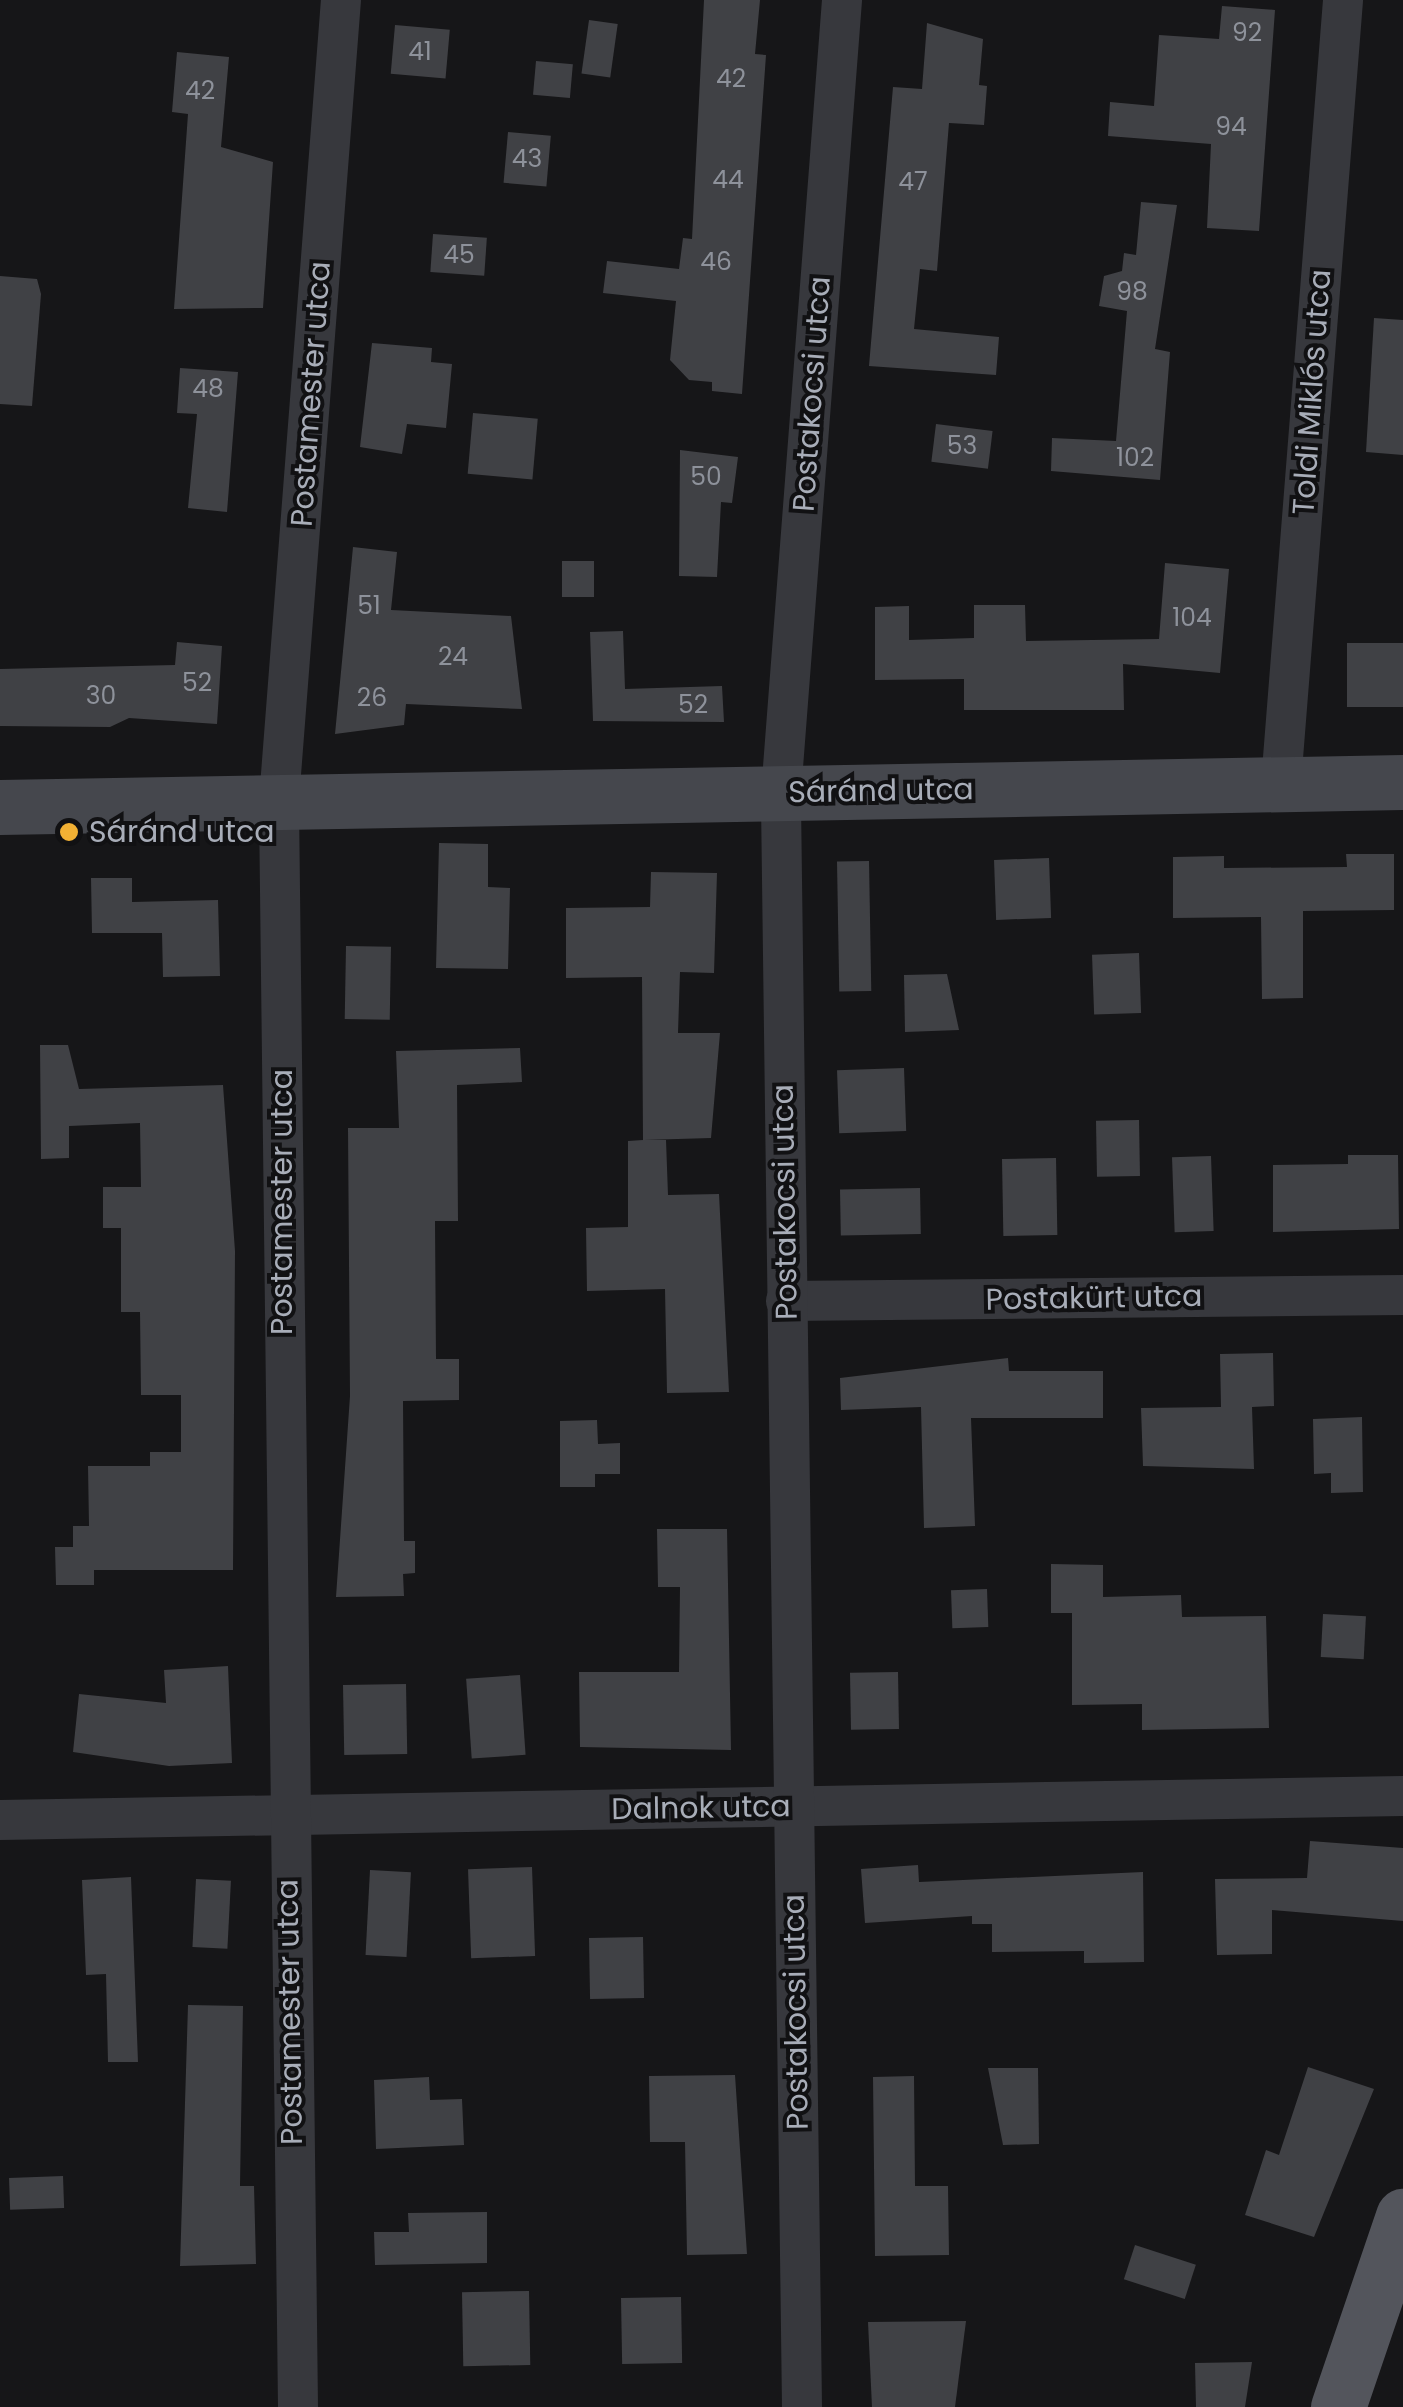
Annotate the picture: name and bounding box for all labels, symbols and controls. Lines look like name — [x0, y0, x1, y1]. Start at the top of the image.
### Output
house number: 92 — [1232, 18, 1262, 48]
house number: 41 — [408, 37, 432, 67]
house number: 42 — [716, 64, 746, 94]
house number: 42 — [185, 76, 215, 106]
house number: 94 — [1215, 112, 1247, 142]
house number: 43 — [512, 144, 542, 174]
house number: 44 — [712, 165, 744, 195]
house number: 47 — [898, 167, 928, 197]
house number: 45 — [443, 240, 475, 270]
house number: 46 — [700, 247, 732, 277]
street label: Postamester utca — [284, 260, 338, 528]
street label: Toldi Miklós utca — [1285, 268, 1339, 516]
street label: Postakocsi utca — [786, 275, 838, 513]
house number: 98 — [1116, 277, 1148, 307]
house number: 48 — [192, 374, 224, 404]
house number: 53 — [947, 431, 977, 461]
house number: 102 — [1116, 443, 1154, 473]
house number: 50 — [690, 462, 722, 492]
house number: 51 — [357, 591, 381, 621]
house number: 104 — [1172, 603, 1212, 633]
house number: 24 — [438, 642, 468, 672]
house number: 52 — [182, 668, 212, 698]
house number: 30 — [86, 681, 116, 711]
house number: 26 — [357, 683, 387, 713]
house number: 52 — [678, 690, 708, 720]
street label: Sáránd utca — [788, 771, 974, 811]
place label: Sáránd utca — [89, 814, 274, 850]
marker: Sáránd utca — [58, 821, 80, 843]
street label: Postamester utca — [264, 1069, 300, 1335]
street label: Postakocsi utca — [765, 1084, 805, 1320]
street label: Postakürt utca — [985, 1278, 1203, 1318]
street label: Dalnok utca — [611, 1788, 791, 1828]
street label: Postamester utca — [270, 1879, 310, 2145]
street label: Postakocsi utca — [776, 1894, 816, 2130]

